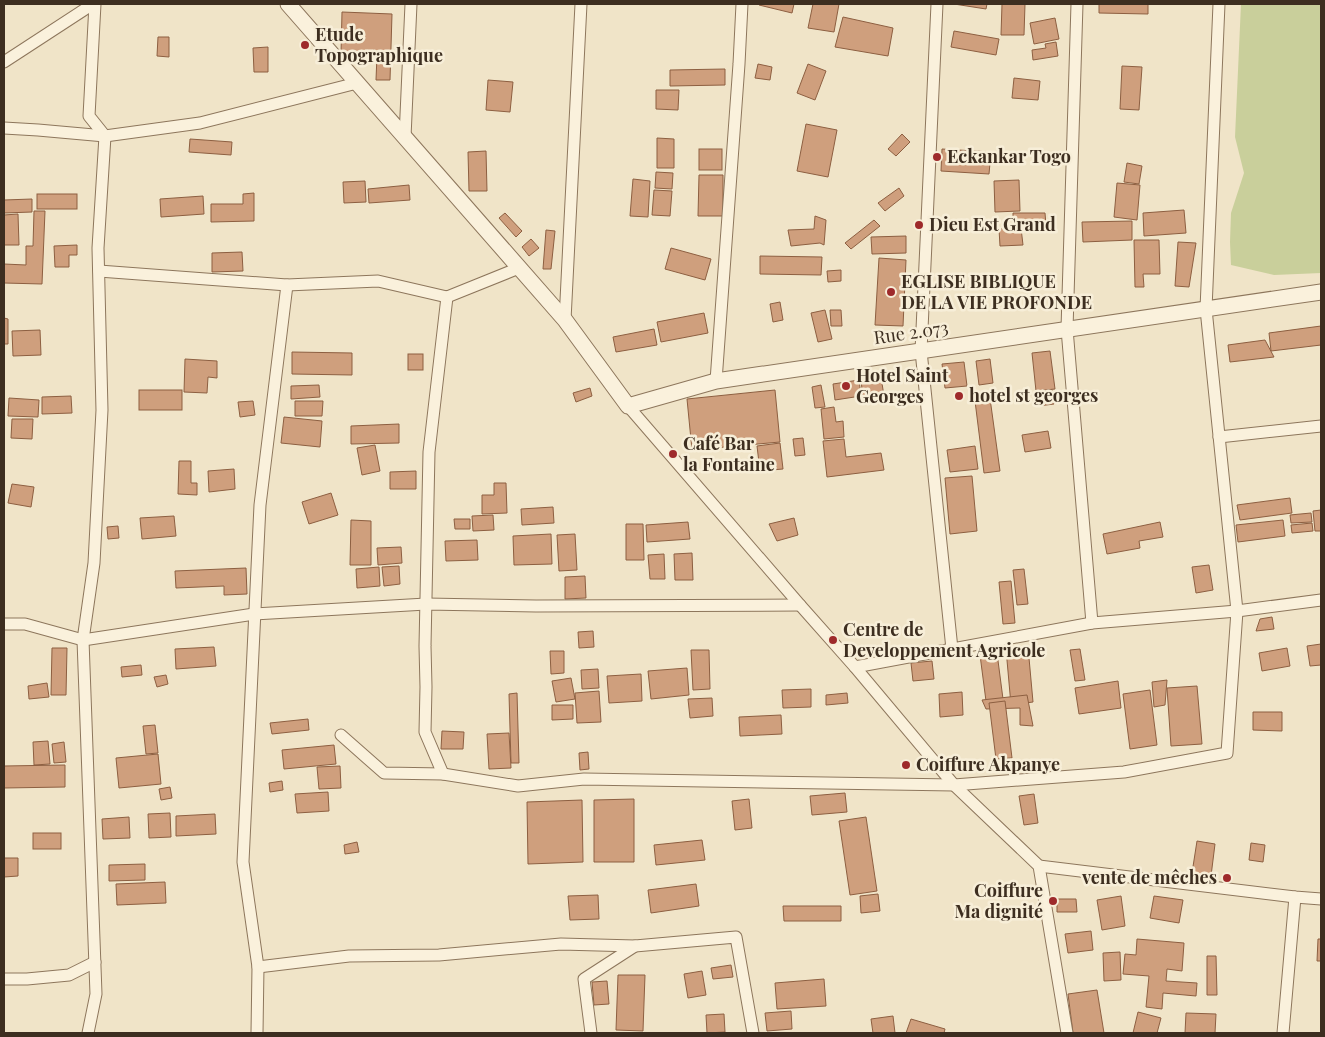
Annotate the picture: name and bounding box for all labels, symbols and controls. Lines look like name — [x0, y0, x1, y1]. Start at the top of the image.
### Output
place label: Etude Topographique — [315, 22, 443, 67]
marker: Etude Topographique — [299, 39, 311, 51]
place label: Eckankar Togo — [947, 144, 1071, 168]
marker: Eckankar Togo — [931, 151, 943, 163]
place label: Dieu Est Grand — [929, 212, 1056, 236]
marker: Dieu Est Grand — [913, 219, 925, 231]
place label: EGLISE BIBLIQUE DE LA VIE PROFONDE — [901, 269, 1092, 314]
marker: EGLISE BIBLIQUE DE LA VIE PROFONDE — [885, 286, 897, 298]
street label: Rue 2.073 — [872, 315, 950, 349]
place label: Hotel Saint Georges — [856, 363, 949, 408]
marker: Hotel Saint Georges — [840, 380, 852, 392]
place label: hotel st georges — [969, 383, 1098, 407]
marker: hotel st georges — [953, 390, 965, 402]
place label: Café Bar la Fontaine — [683, 431, 775, 476]
marker: Café Bar la Fontaine — [667, 448, 679, 460]
place label: Centre de Developpement Agricole — [843, 617, 1045, 662]
marker: Centre de Developpement Agricole — [827, 634, 839, 646]
place label: Coiffure Akpanye — [916, 752, 1060, 776]
marker: Coiffure Akpanye — [900, 759, 912, 771]
place label: vente de mêches — [1081, 865, 1217, 889]
marker: vente de mêches — [1221, 872, 1233, 884]
place label: Coiffure Ma dignité — [955, 878, 1043, 923]
marker: Coiffure Ma dignité — [1047, 895, 1059, 907]

